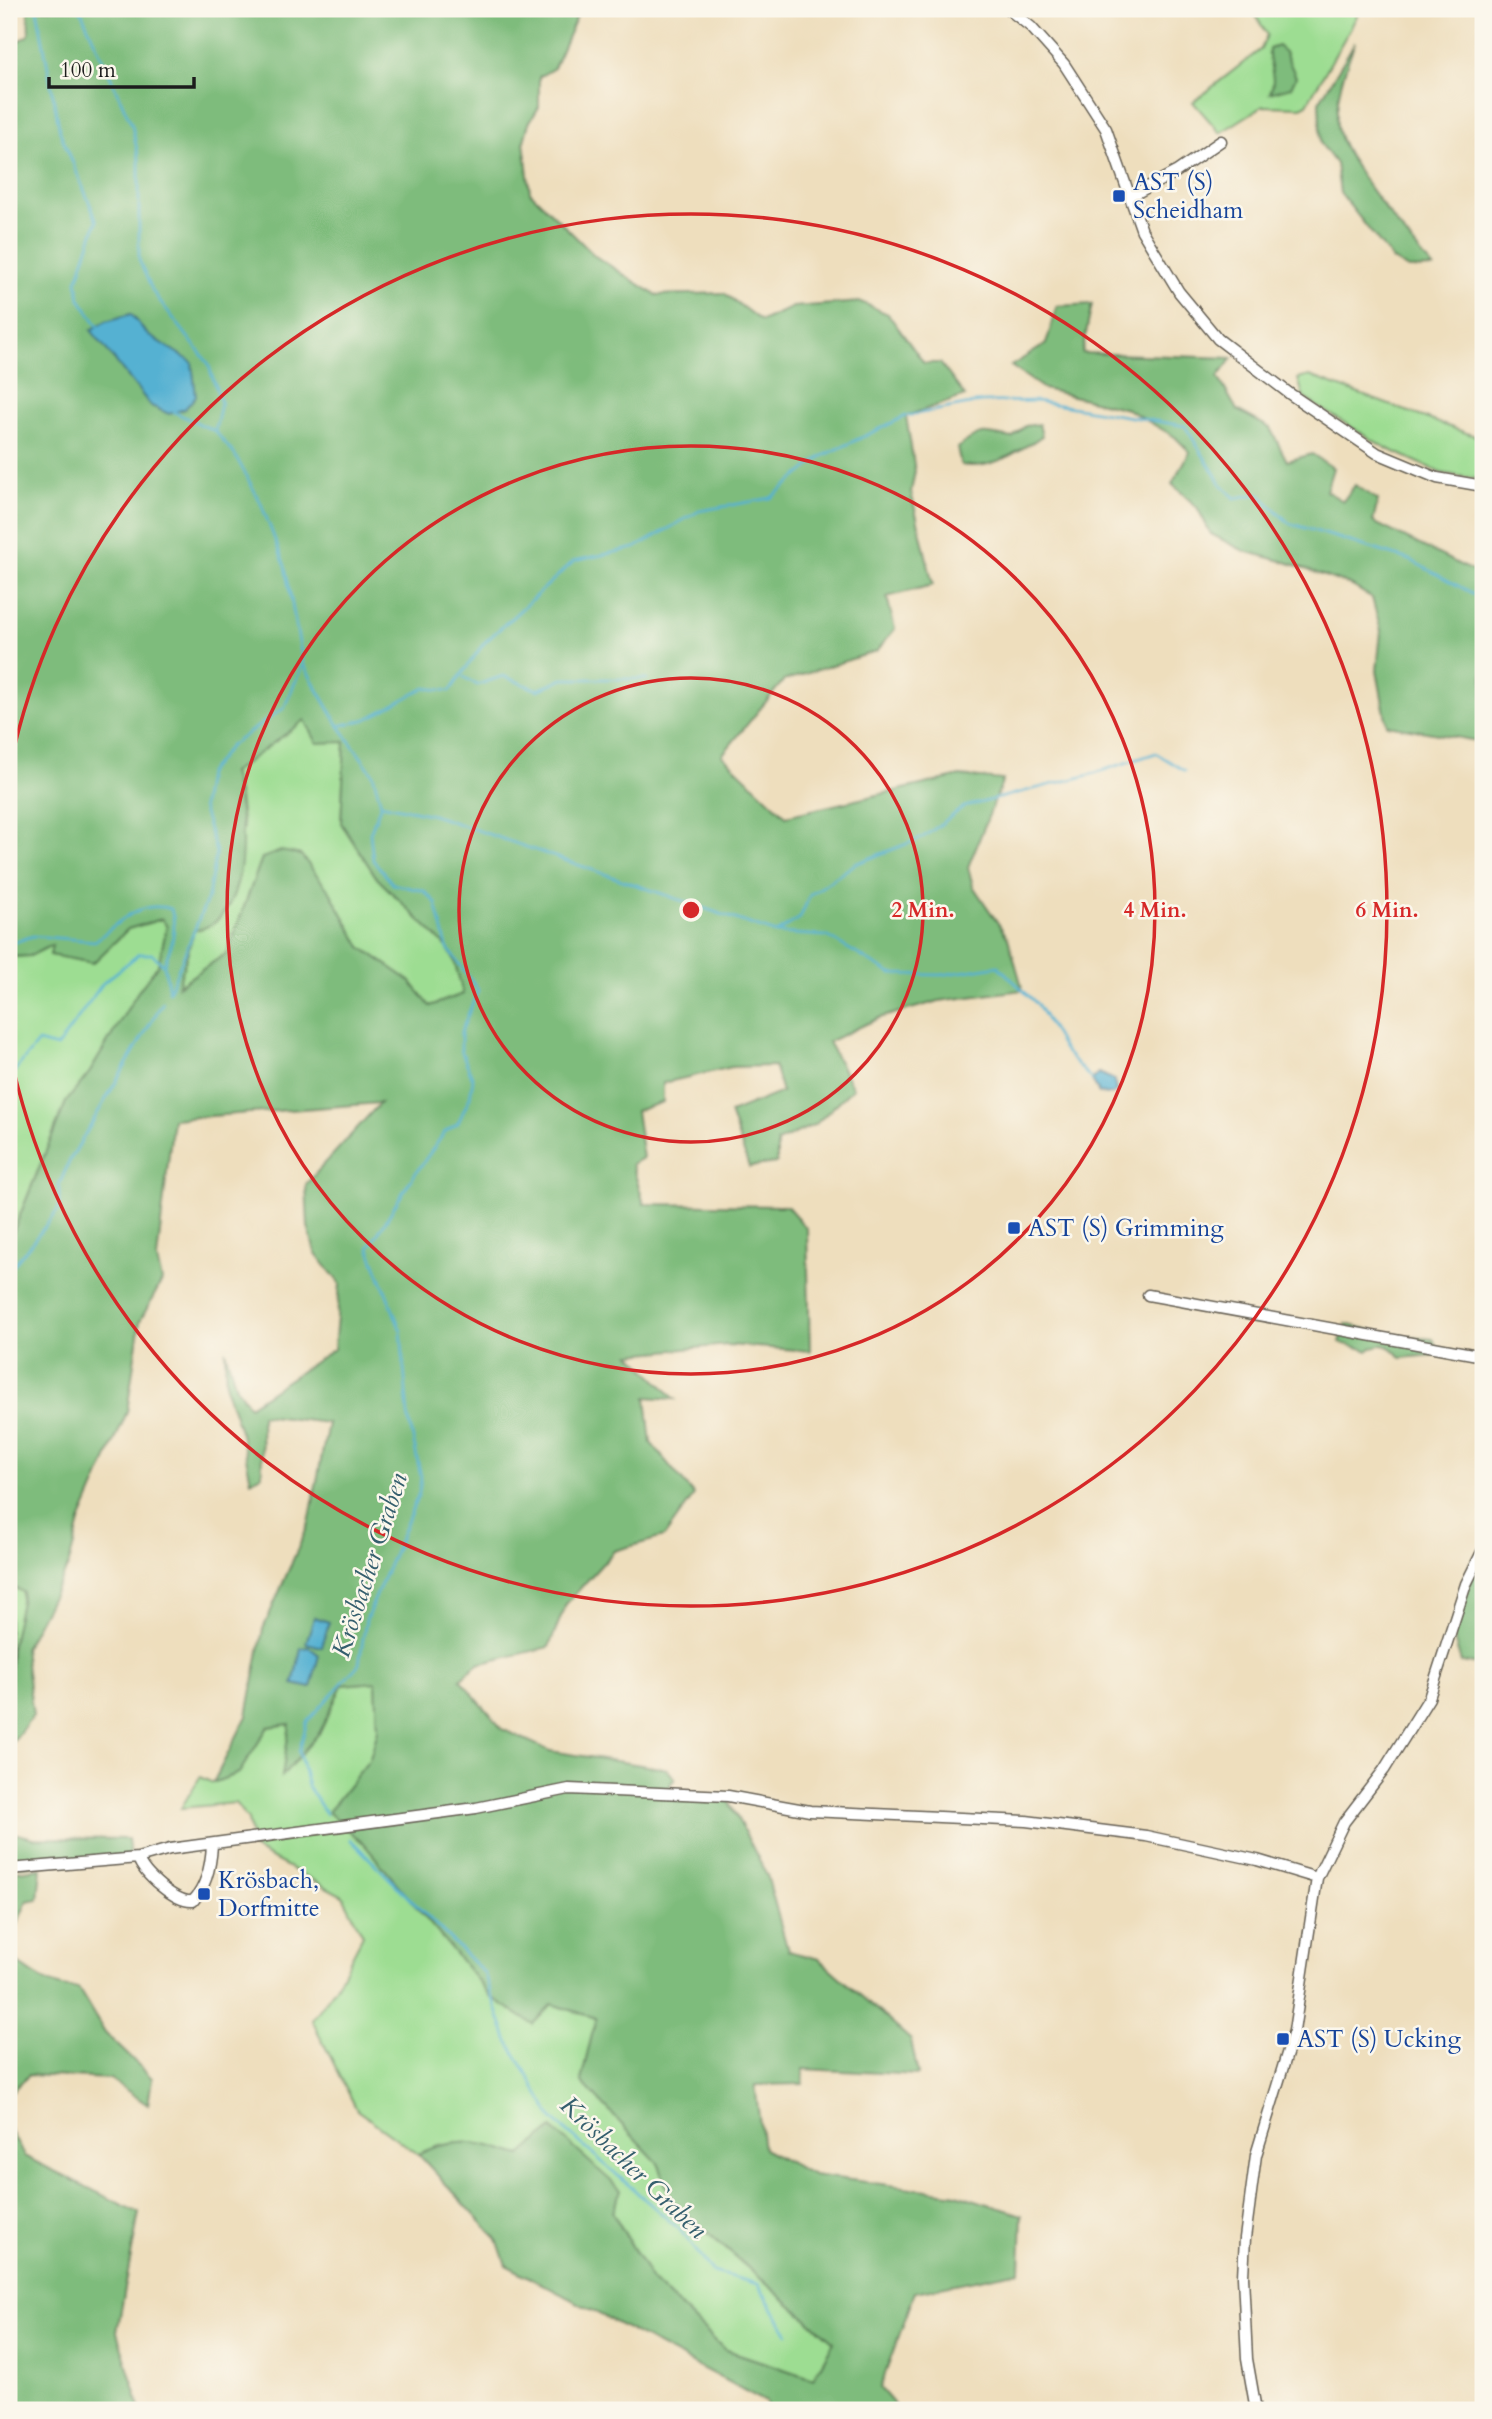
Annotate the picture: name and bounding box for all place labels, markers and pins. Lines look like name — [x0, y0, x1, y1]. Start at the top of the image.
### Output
place label: AST (S) Scheidham — [1133, 166, 1244, 227]
marker: AST (S) Scheidham — [1111, 188, 1127, 204]
centre of rings — [679, 898, 703, 922]
place label: AST (S) Grimming — [1028, 1212, 1224, 1245]
marker: AST (S) Grimming — [1006, 1220, 1022, 1236]
place label: Krösbach, Dorfmitte — [218, 1864, 320, 1925]
marker: Krösbach, Dorfmitte — [196, 1886, 212, 1902]
place label: AST (S) Ucking — [1297, 2023, 1462, 2056]
marker: AST (S) Ucking — [1275, 2031, 1291, 2047]

